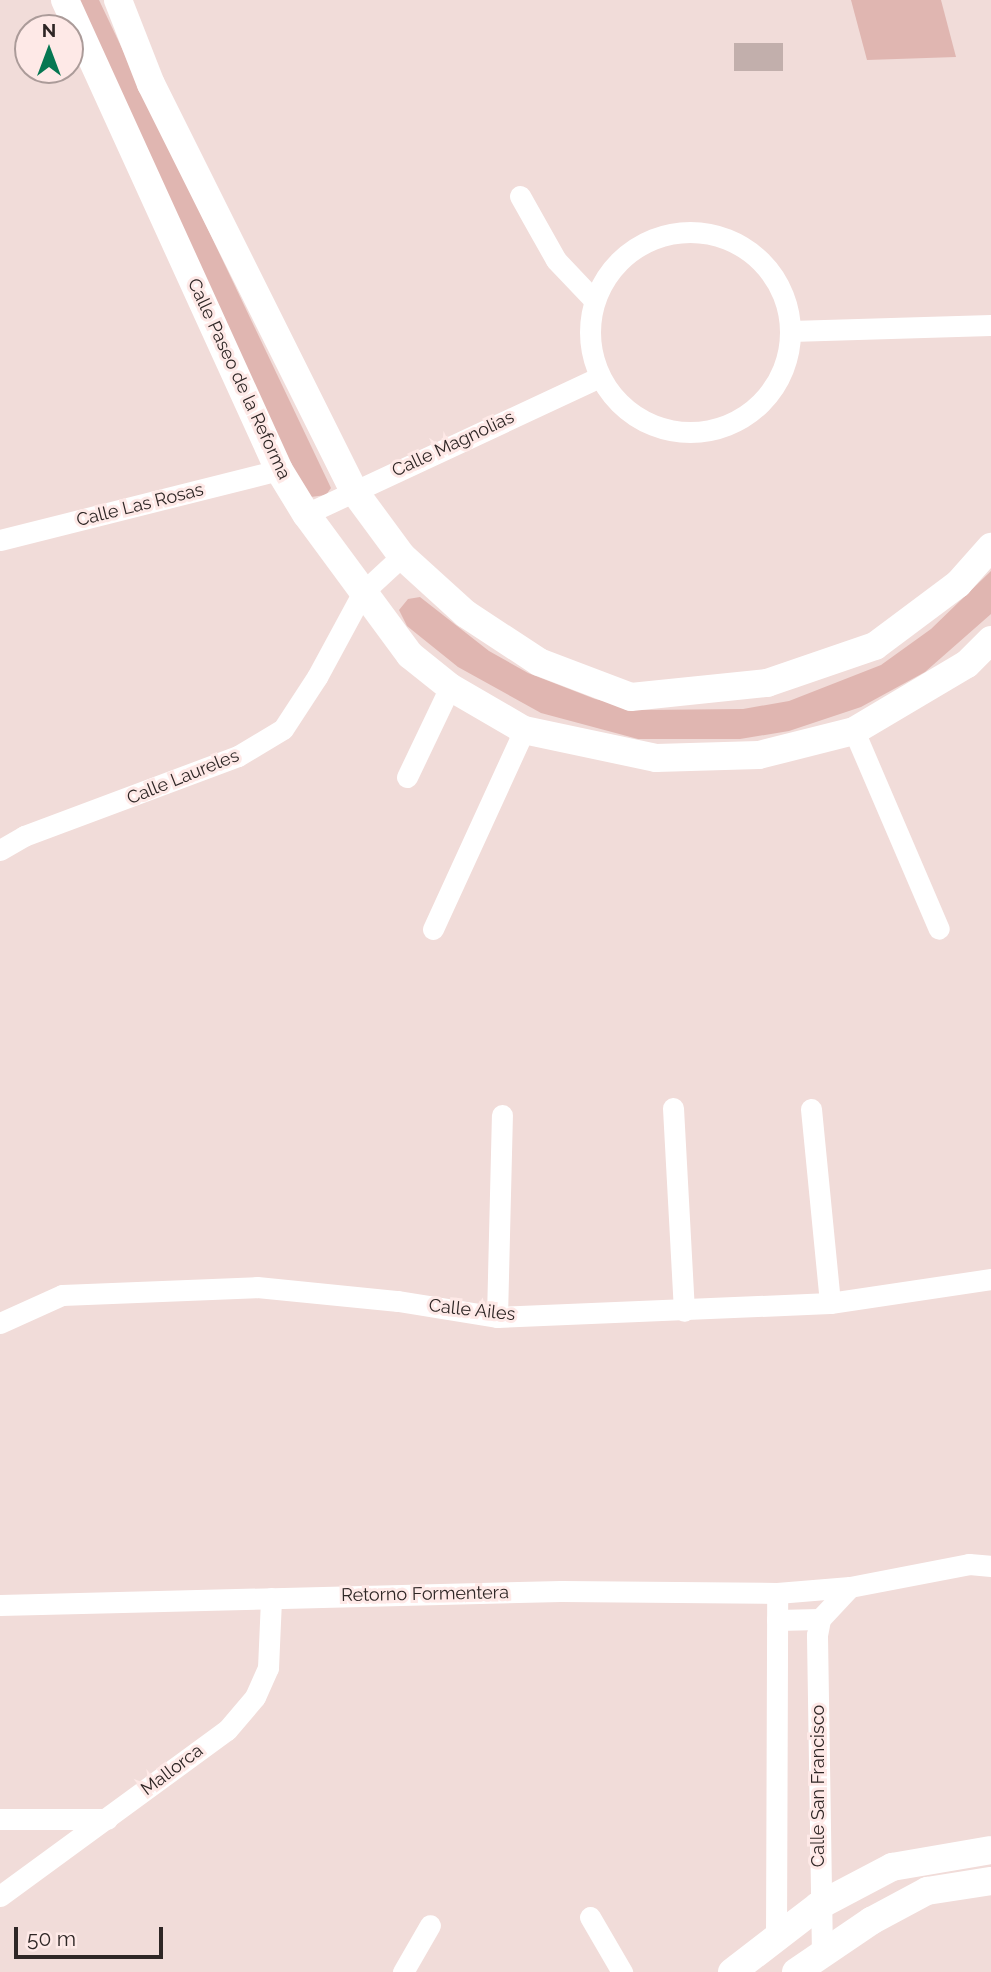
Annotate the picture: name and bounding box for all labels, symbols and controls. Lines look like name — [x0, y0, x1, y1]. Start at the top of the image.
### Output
north arrow — [14, 14, 84, 84]
text: N — [42, 19, 56, 41]
street label: Calle Paseo de la Reforma — [183, 275, 295, 483]
street label: Calle Magnolias — [388, 406, 518, 482]
street label: Calle Las Rosas — [74, 479, 206, 531]
street label: Calle Laureles — [124, 745, 242, 809]
street label: Calle Ailes — [427, 1295, 517, 1325]
street label: Retorno Formentera — [341, 1582, 509, 1606]
street label: Calle San Francisco — [807, 1705, 829, 1867]
street label: Mallorca — [137, 1740, 207, 1800]
scale bar — [18, 1912, 166, 1956]
text: 50 m — [27, 1926, 76, 1951]

